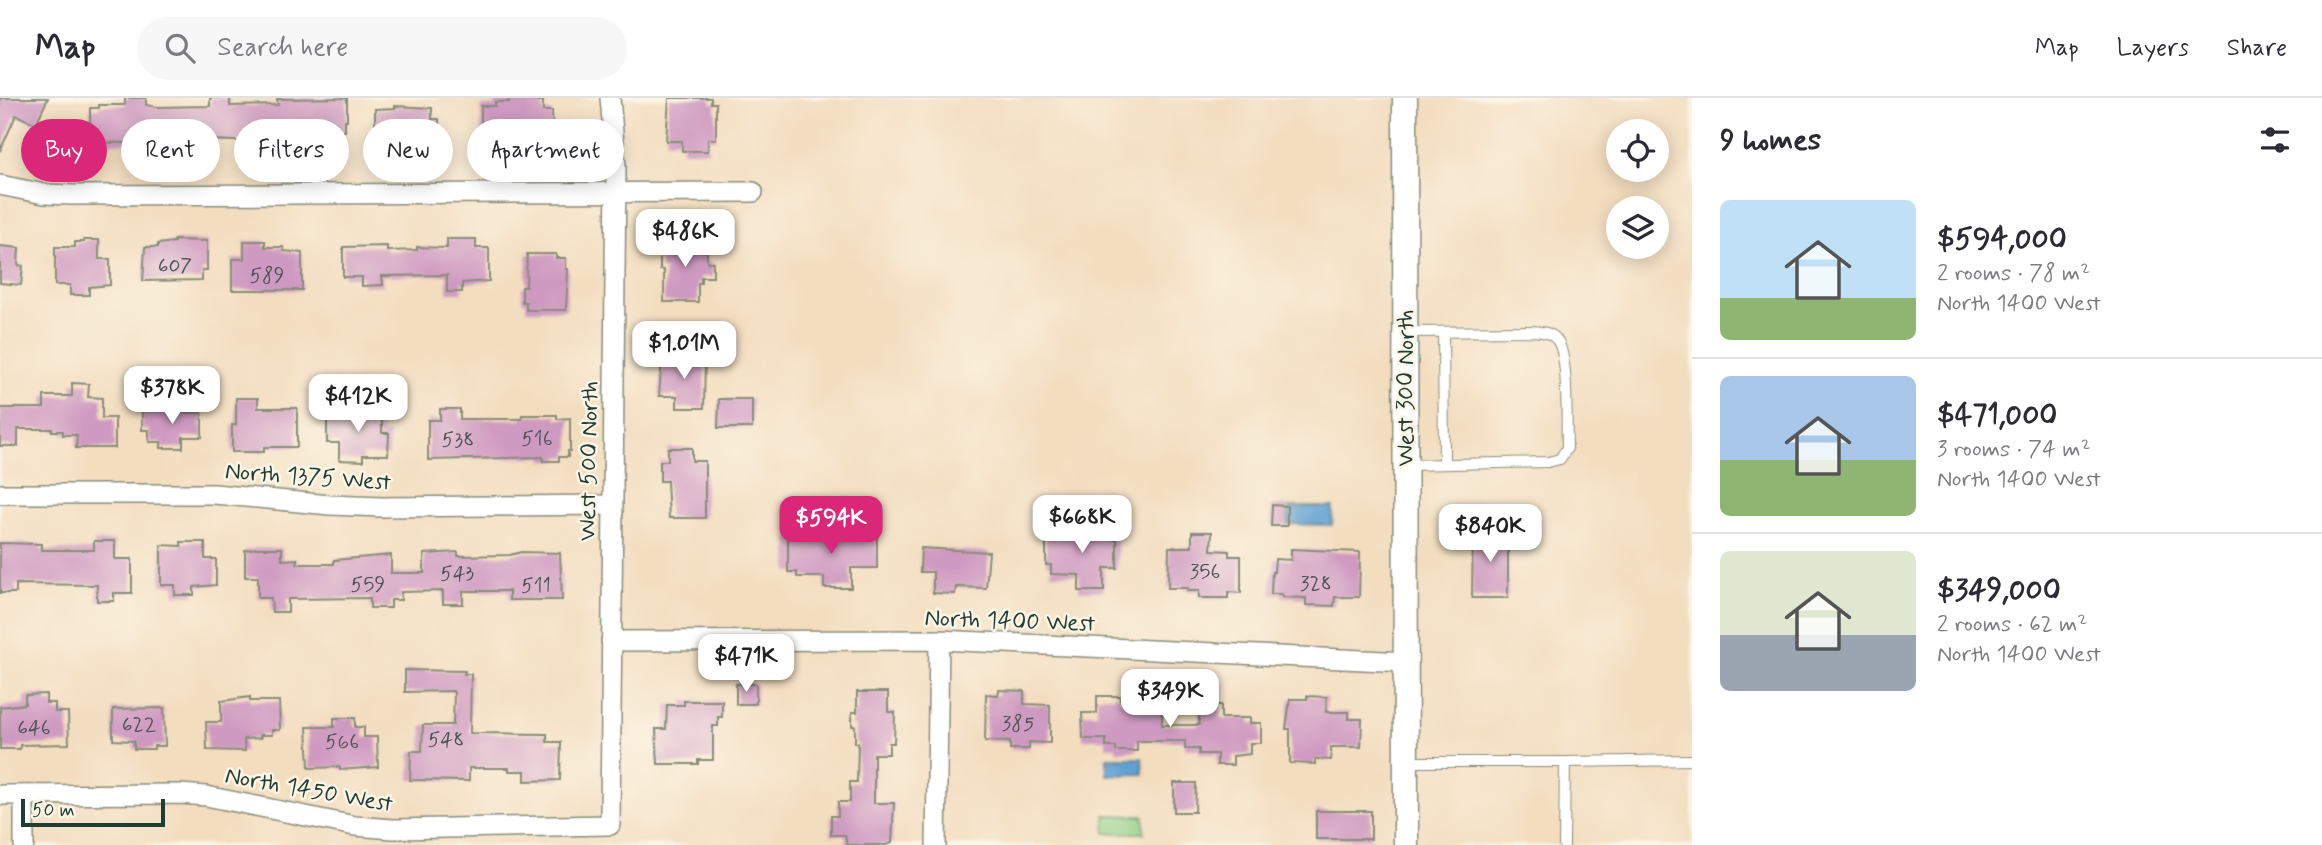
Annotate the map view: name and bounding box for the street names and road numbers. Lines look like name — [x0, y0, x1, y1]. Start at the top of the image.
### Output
street label: West 300 North — [1391, 310, 1422, 466]
street label: West 500 North — [573, 381, 606, 541]
street label: North 1375 West — [224, 456, 392, 499]
street label: North 1400 West — [924, 603, 1096, 640]
street label: North 1450 West — [222, 760, 395, 821]

